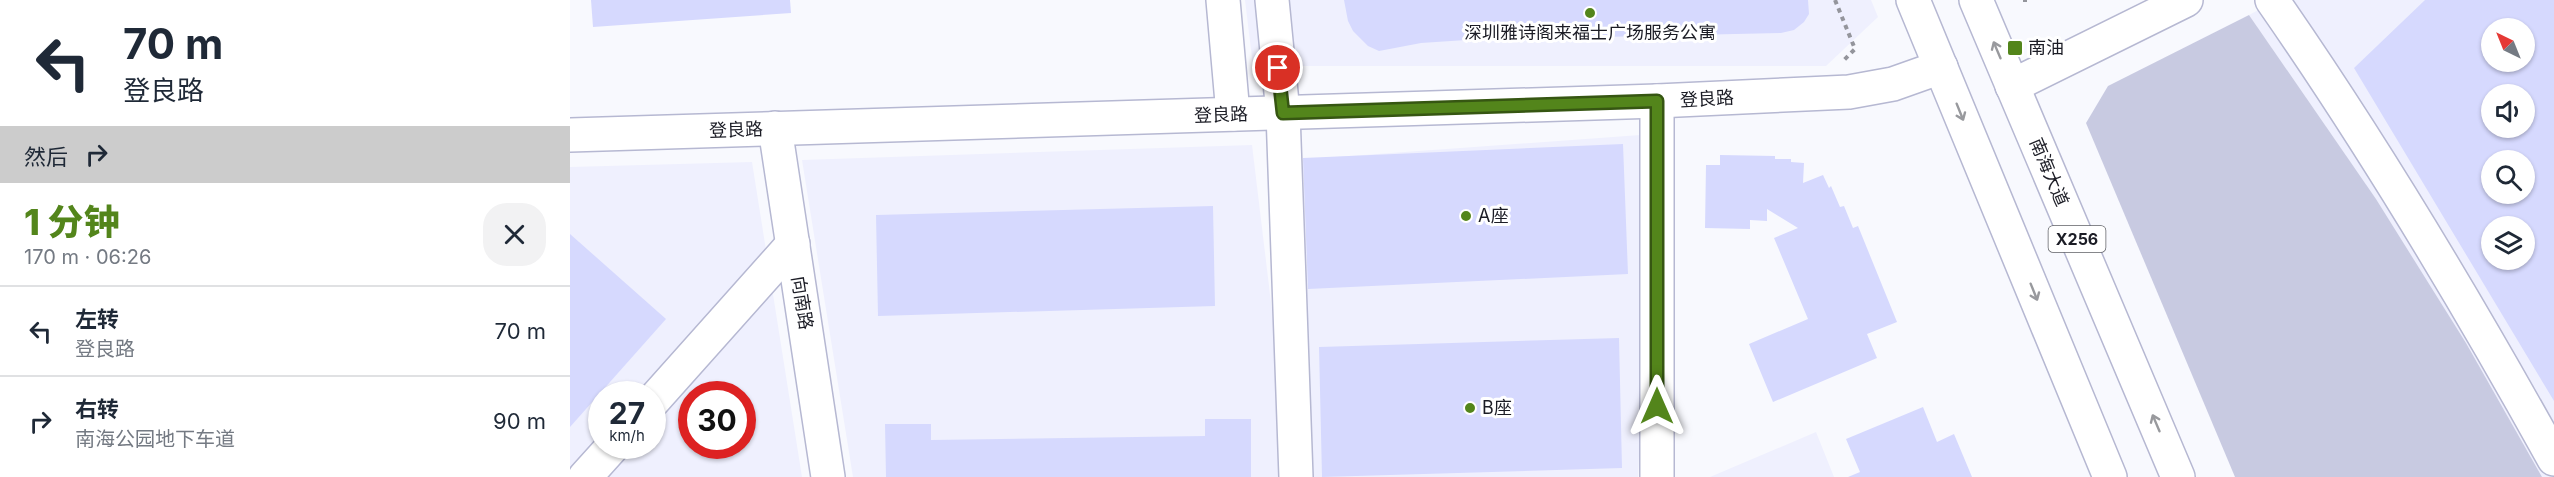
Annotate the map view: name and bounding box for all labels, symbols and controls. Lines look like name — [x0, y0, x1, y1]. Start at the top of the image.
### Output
marker: 深圳雅诗阁来福士广场服务公寓 — [1583, 6, 1597, 20]
text: 70 m — [123, 18, 223, 69]
north arrow — [2481, 18, 2535, 72]
map controls — [2481, 18, 2535, 270]
place label: 深圳雅诗阁来福士广场服务公寓 — [1464, 22, 1716, 43]
icon: left — [24, 24, 102, 102]
place label: 南油 — [2028, 37, 2064, 58]
marker: 南油 — [2006, 39, 2024, 57]
pin — [1252, 42, 1303, 93]
one-way arrow — [1991, 42, 2002, 60]
icon: arrive — [1261, 51, 1294, 84]
text: 登良路 — [123, 74, 204, 107]
button: sound — [2481, 84, 2535, 138]
street label: 登良路 — [1679, 87, 1734, 110]
one-way arrow — [1955, 102, 1966, 121]
street label: 登良路 — [1194, 103, 1248, 126]
street label: 登良路 — [709, 118, 763, 141]
street label: 南海大道 — [2026, 135, 2073, 209]
icon: right — [80, 138, 113, 171]
text: 然后 — [24, 144, 68, 170]
button: search — [2481, 150, 2535, 204]
text: 1 分钟 — [24, 200, 120, 244]
button: close — [483, 203, 546, 266]
place label: A座 — [1478, 205, 1508, 226]
marker: A座 — [1459, 209, 1473, 223]
button: layers — [2481, 216, 2535, 270]
road number: X256 — [2048, 226, 2106, 252]
text: 170 m · 06:26 — [24, 245, 151, 269]
street label: 向南路 — [788, 275, 817, 331]
one-way arrow — [2029, 283, 2040, 301]
text: 左转 — [75, 306, 119, 332]
icon: left — [24, 315, 57, 348]
text: 70 m — [495, 318, 546, 344]
text: 登良路 — [75, 337, 135, 361]
position arrow — [1625, 374, 1689, 438]
speed limit sign: 30 — [678, 381, 756, 459]
text: 27 — [609, 395, 645, 431]
text: 右转 — [75, 396, 119, 422]
place label: B座 — [1482, 397, 1512, 418]
marker: B座 — [1463, 401, 1477, 415]
icon: right — [24, 405, 57, 438]
text: 90 m — [493, 408, 546, 434]
one-way arrow — [2149, 414, 2160, 432]
text: km/h — [609, 426, 645, 445]
text: 南海公园地下车道 — [75, 427, 235, 451]

